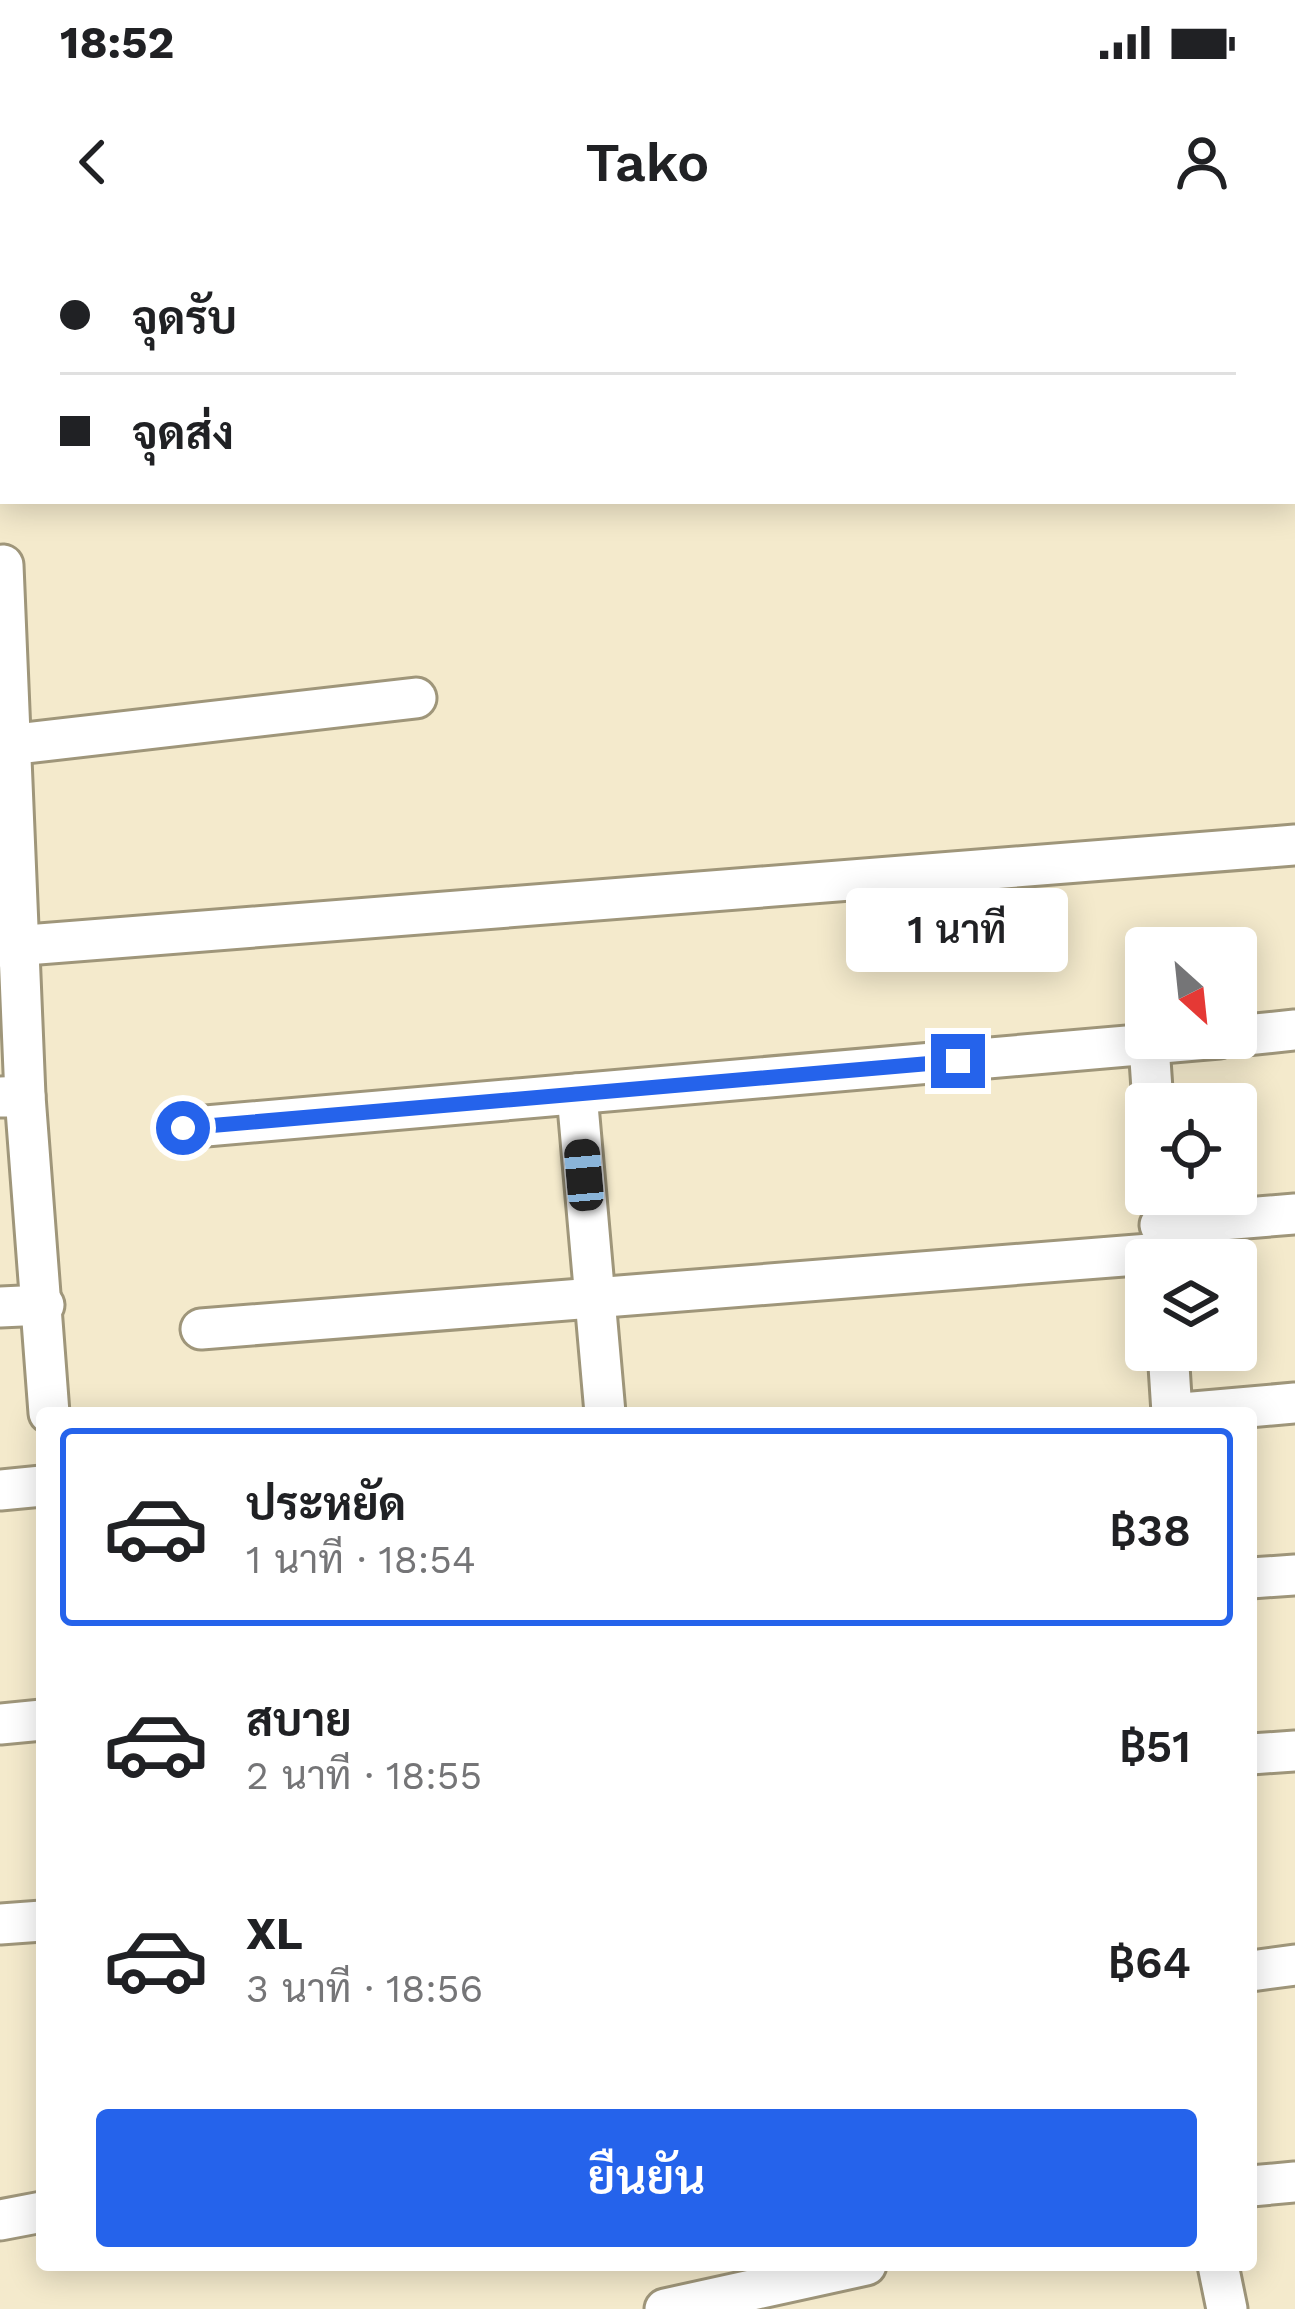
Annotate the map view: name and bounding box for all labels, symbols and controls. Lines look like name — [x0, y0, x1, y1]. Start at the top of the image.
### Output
text: 18:52 — [60, 16, 174, 69]
icon: back — [60, 129, 126, 195]
icon: person — [1169, 129, 1235, 195]
text: Tako — [586, 131, 709, 194]
text: จุดรับ — [132, 292, 237, 345]
text: จุดส่ง — [132, 407, 234, 460]
callout: 1 นาที — [847, 887, 1069, 971]
text: 1 นาที — [907, 907, 1007, 952]
north arrow — [1125, 927, 1257, 1059]
map controls — [1125, 927, 1257, 1371]
route end — [931, 1034, 985, 1088]
button: locate — [1125, 1083, 1257, 1215]
route start — [156, 1101, 210, 1155]
car — [563, 1138, 605, 1212]
button: layers — [1125, 1239, 1257, 1371]
icon: car — [102, 1473, 210, 1581]
text: ประหยัด — [246, 1478, 406, 1531]
text: ฿38 — [1110, 1504, 1191, 1557]
text: 1 นาที · 18:54 — [246, 1537, 476, 1582]
icon: car — [102, 1689, 210, 1797]
text: สบาย — [246, 1694, 352, 1747]
text: ฿51 — [1119, 1720, 1191, 1773]
text: 2 นาที · 18:55 — [246, 1753, 482, 1798]
icon: car — [102, 1905, 210, 2013]
text: XL — [246, 1907, 303, 1960]
text: ฿64 — [1108, 1936, 1191, 1989]
text: 3 นาที · 18:56 — [246, 1966, 483, 2011]
button: ยืนยัน — [96, 2109, 1197, 2247]

